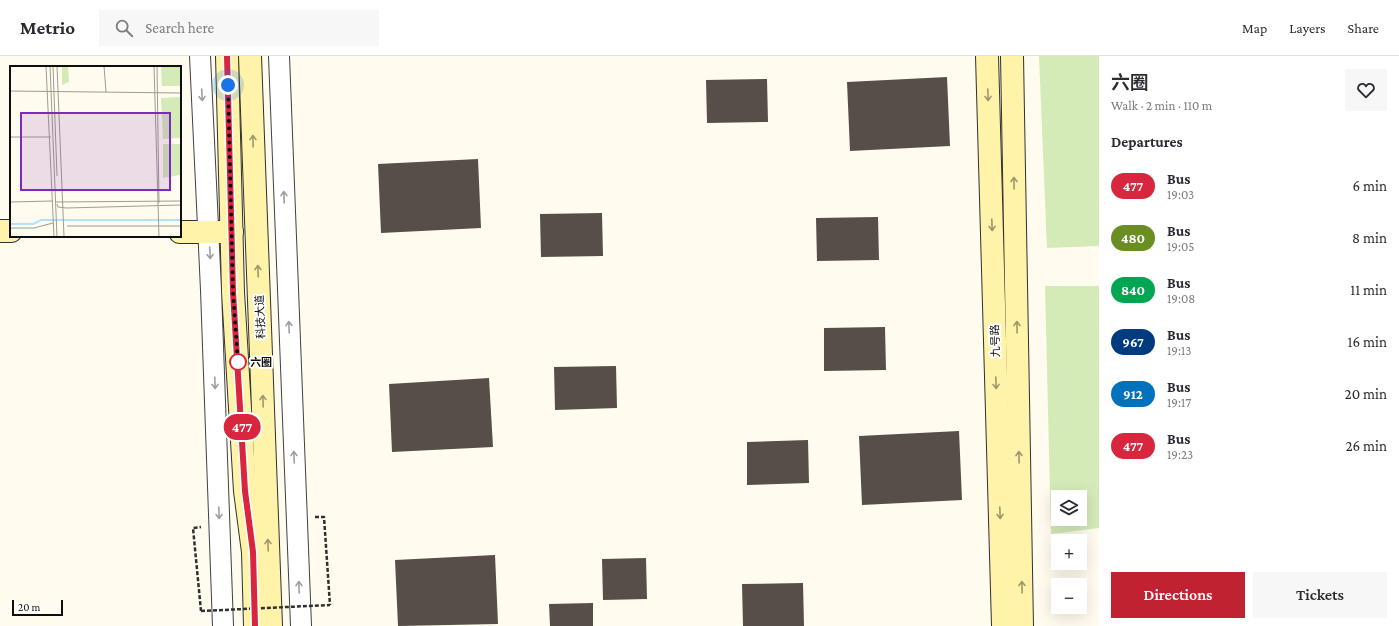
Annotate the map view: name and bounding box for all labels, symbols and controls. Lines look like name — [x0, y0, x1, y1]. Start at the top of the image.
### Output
search box — [99, 10, 379, 46]
text: Metrio — [20, 17, 75, 38]
icon: search — [113, 17, 135, 39]
text: Search here — [145, 20, 214, 36]
text: Map — [1242, 20, 1267, 36]
text: Layers — [1289, 20, 1326, 36]
text: Share — [1348, 20, 1379, 36]
inset map — [10, 66, 181, 237]
button: heart — [1345, 69, 1387, 111]
text: 六圈 — [1111, 72, 1149, 93]
your location — [218, 75, 238, 95]
one-way arrow — [199, 88, 206, 101]
one-way arrow — [984, 88, 992, 101]
text: Walk · 2 min · 110 m — [1111, 98, 1212, 113]
text: Departures — [1111, 134, 1183, 150]
one-way arrow — [249, 135, 257, 148]
text: Bus — [1167, 171, 1190, 187]
one-way arrow — [1010, 177, 1018, 190]
text: 477 — [1123, 178, 1143, 194]
text: 6 min — [1353, 178, 1387, 194]
text: 19:03 — [1167, 187, 1194, 202]
one-way arrow — [280, 191, 288, 204]
one-way arrow — [988, 218, 995, 231]
text: Bus — [1167, 223, 1190, 239]
text: 480 — [1121, 230, 1145, 246]
text: 8 min — [1352, 230, 1387, 246]
text: 19:05 — [1167, 239, 1194, 254]
one-way arrow — [206, 246, 213, 259]
one-way arrow — [254, 265, 262, 278]
text: Bus — [1167, 275, 1190, 291]
text: 840 — [1121, 282, 1145, 298]
text: 11 min — [1350, 282, 1387, 298]
text: 19:08 — [1167, 291, 1195, 306]
street label: 科技大道 — [253, 295, 267, 339]
one-way arrow — [285, 321, 293, 334]
one-way arrow — [1013, 321, 1021, 334]
street label: 九号路 — [988, 324, 1002, 358]
text: Bus — [1167, 327, 1190, 343]
text: 967 — [1122, 334, 1144, 350]
text: 16 min — [1348, 334, 1387, 350]
text: 19:13 — [1167, 343, 1191, 358]
marker: 六圈 — [229, 353, 247, 371]
place label: 六圈 — [250, 356, 272, 368]
one-way arrow — [211, 376, 218, 389]
one-way arrow — [992, 376, 1000, 389]
text: Bus — [1167, 379, 1190, 395]
text: 912 — [1123, 386, 1143, 402]
text: 20 min — [1345, 386, 1387, 402]
one-way arrow — [259, 395, 267, 408]
text: 19:17 — [1167, 395, 1191, 410]
line badge: 477 — [219, 414, 265, 440]
text: 477 — [232, 419, 252, 435]
text: Bus — [1167, 431, 1190, 447]
text: 477 — [1123, 438, 1143, 454]
text: 26 min — [1345, 438, 1387, 454]
text: 19:23 — [1167, 447, 1193, 462]
one-way arrow — [290, 451, 298, 464]
one-way arrow — [1015, 451, 1023, 464]
map controls — [1051, 490, 1087, 614]
button: layers — [1051, 490, 1087, 526]
one-way arrow — [216, 506, 223, 519]
one-way arrow — [996, 506, 1004, 519]
button: + — [1051, 534, 1087, 570]
one-way arrow — [265, 539, 272, 552]
button: Directions — [1111, 572, 1245, 618]
button: Tickets — [1253, 572, 1387, 618]
button: − — [1051, 578, 1087, 614]
one-way arrow — [295, 581, 303, 594]
one-way arrow — [1018, 581, 1026, 594]
scale bar — [12, 598, 63, 617]
text: 20 m — [18, 601, 40, 613]

